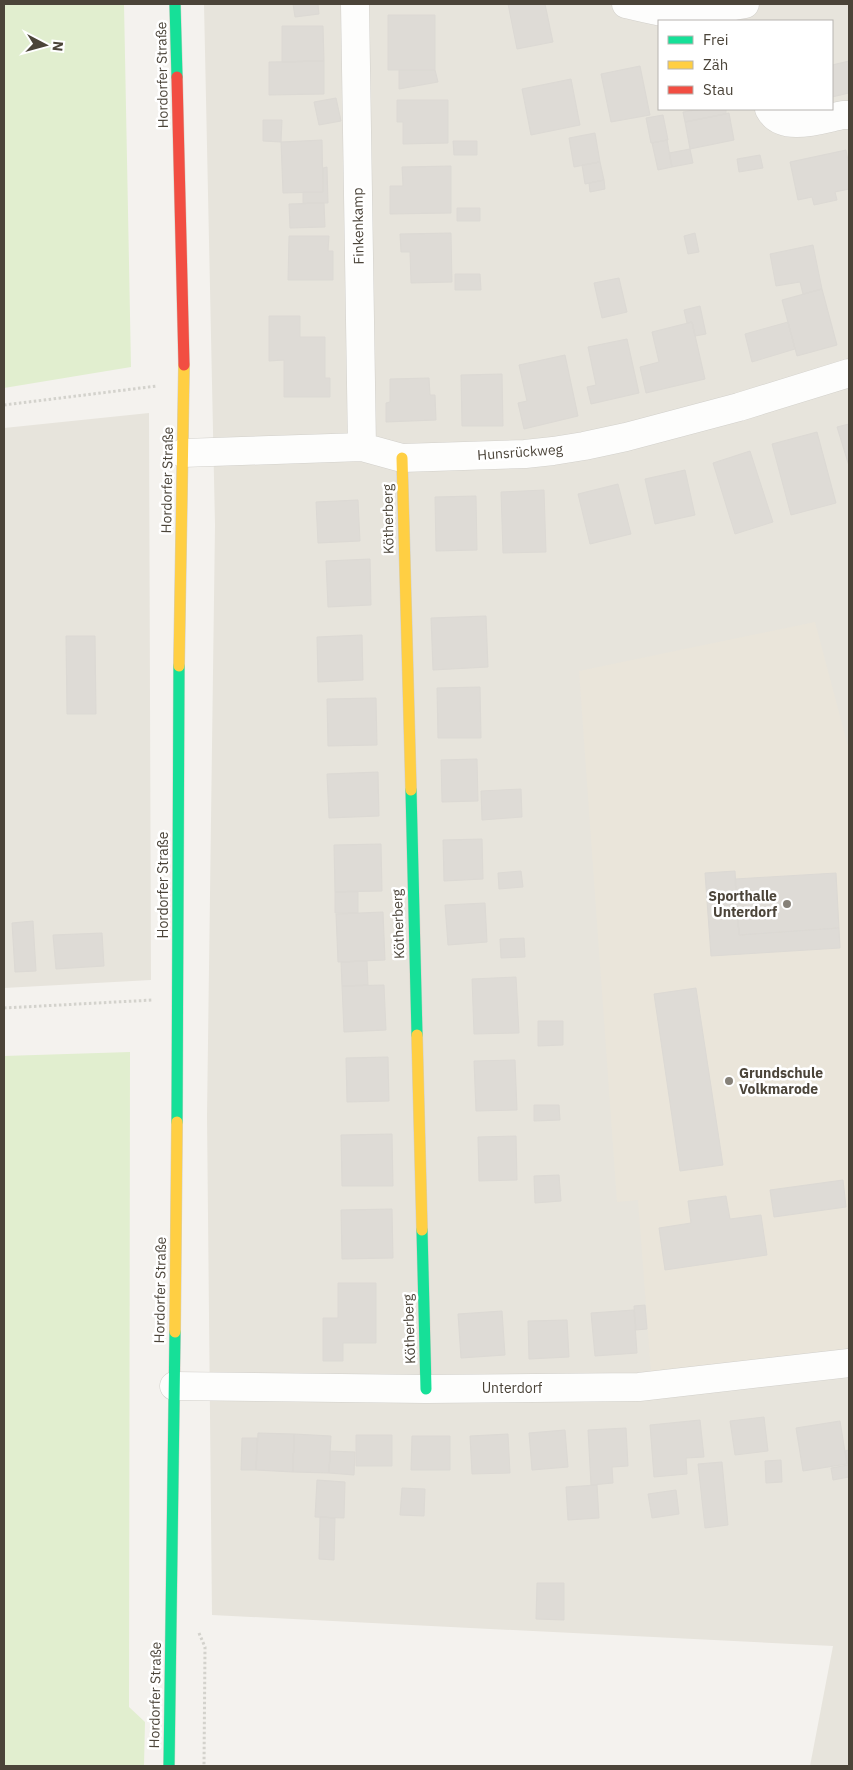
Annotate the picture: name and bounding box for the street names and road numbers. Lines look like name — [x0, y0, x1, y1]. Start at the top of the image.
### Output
street label: Hordorfer Straße — [152, 21, 172, 129]
street label: Finkenkamp — [348, 187, 368, 265]
street label: Hordorfer Straße — [157, 426, 177, 534]
street label: Hunsrückweg — [477, 440, 564, 464]
street label: Kötherberg — [378, 483, 398, 554]
street label: Hordorfer Straße — [154, 831, 172, 938]
street label: Kötherberg — [388, 888, 408, 959]
street label: Hordorfer Straße — [150, 1236, 170, 1344]
street label: Kötherberg — [399, 1293, 419, 1364]
street label: Unterdorf — [482, 1379, 543, 1397]
street label: Hordorfer Straße — [145, 1641, 165, 1749]

